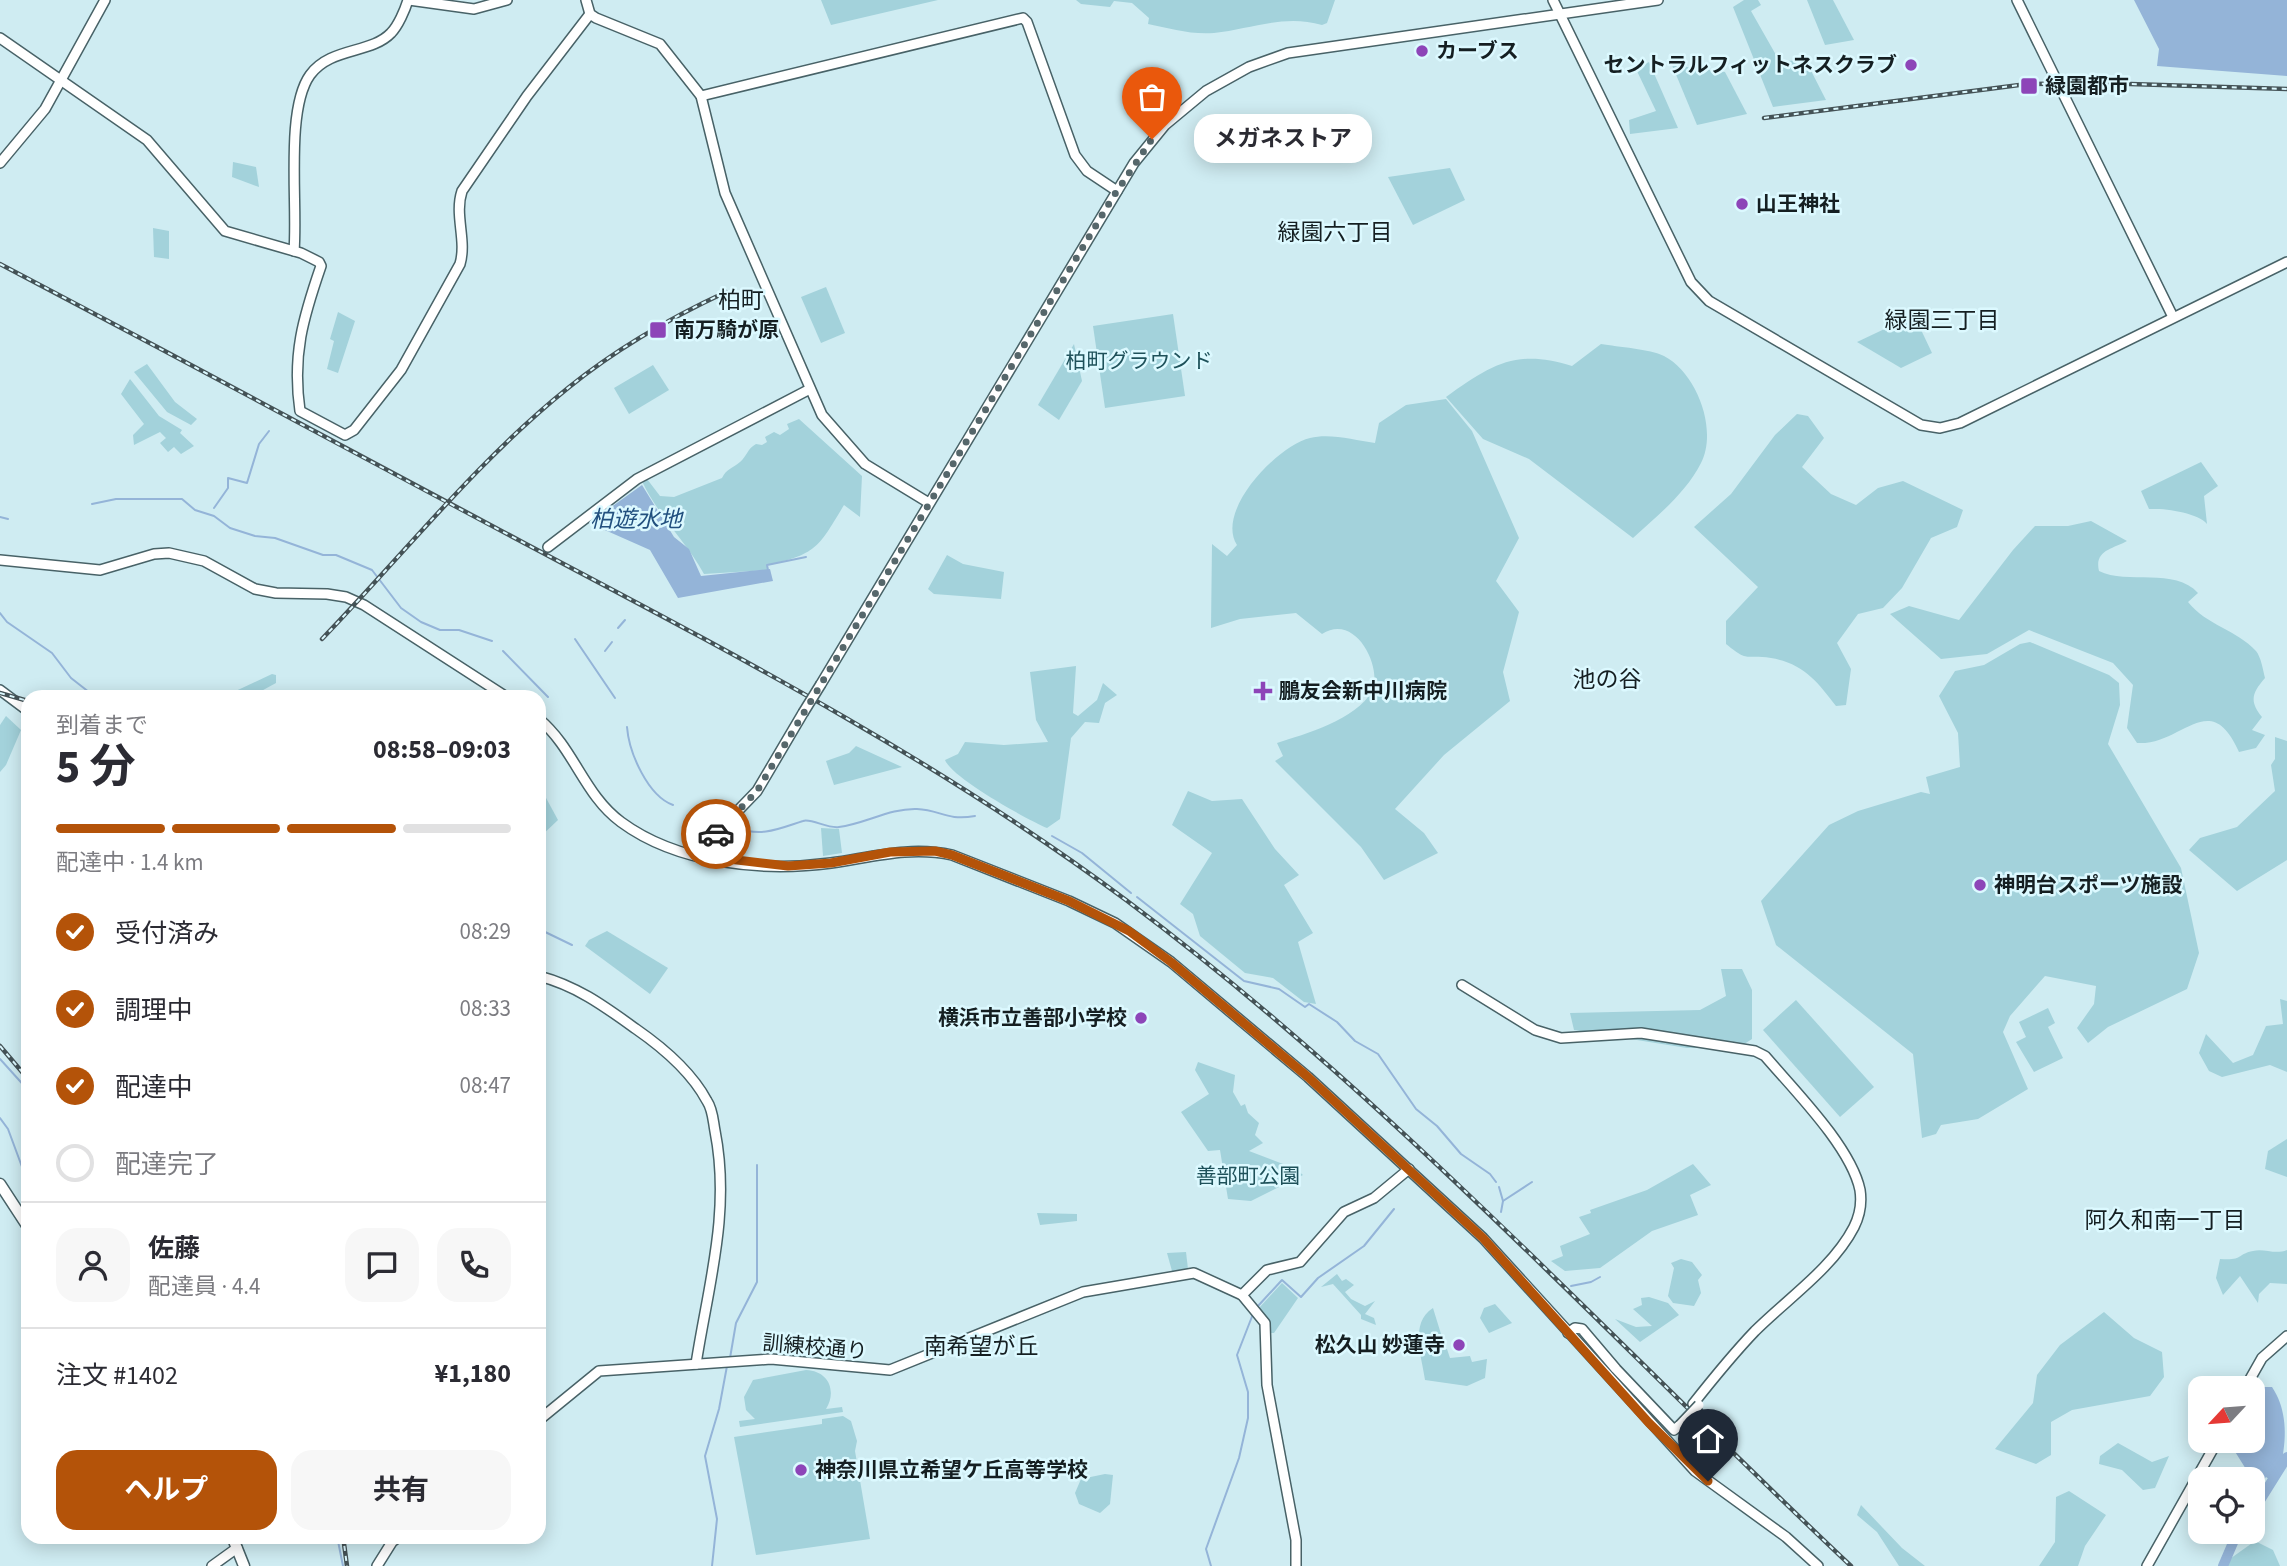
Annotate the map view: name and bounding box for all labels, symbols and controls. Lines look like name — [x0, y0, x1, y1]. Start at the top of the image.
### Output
place label: カーブス — [1436, 36, 1519, 66]
marker: カーブス — [1414, 43, 1430, 59]
place label: セントラルフィットネスクラブ — [1603, 50, 1897, 80]
marker: セントラルフィットネスクラブ — [1903, 57, 1919, 73]
pin — [1122, 67, 1182, 139]
place label: 緑園都市 — [2045, 71, 2129, 101]
marker: 緑園都市 — [2019, 76, 2039, 96]
icon: bag — [1133, 78, 1171, 116]
callout: メガネストア — [1194, 114, 1372, 164]
text: メガネストア — [1214, 122, 1352, 155]
place label: 山王神社 — [1756, 189, 1840, 219]
marker: 山王神社 — [1734, 196, 1750, 212]
district label: 緑園六丁目 — [1278, 216, 1393, 249]
district label: 柏町 — [718, 284, 764, 317]
district label: 緑園三丁目 — [1885, 304, 2000, 337]
place label: 南万騎が原 — [674, 315, 779, 345]
marker: 南万騎が原 — [648, 320, 668, 340]
park label: 柏町グラウンド — [1066, 346, 1213, 376]
water label: 柏遊水地 — [590, 503, 684, 536]
district label: 池の谷 — [1573, 663, 1642, 696]
place label: 鵬友会新中川病院 — [1279, 676, 1447, 706]
marker: 鵬友会新中川病院 — [1253, 681, 1273, 701]
text: 到着まで — [56, 709, 148, 742]
text: 08:58–09:03 — [373, 731, 511, 768]
text: 5 分 — [56, 735, 136, 800]
courier — [681, 799, 751, 869]
icon: car — [697, 815, 735, 853]
text: 配達中 · 1.4 km — [56, 846, 204, 879]
place label: 神明台スポーツ施設 — [1994, 870, 2183, 900]
marker: 神明台スポーツ施設 — [1972, 877, 1988, 893]
icon: check — [56, 913, 94, 951]
text: 受付済み — [115, 915, 219, 952]
text: 08:29 — [460, 915, 511, 948]
icon: check — [56, 990, 94, 1028]
text: 調理中 — [115, 992, 193, 1029]
text: 08:33 — [460, 992, 511, 1025]
place label: 横浜市立善部小学校 — [938, 1003, 1127, 1033]
marker: 横浜市立善部小学校 — [1133, 1010, 1149, 1026]
icon: check — [56, 1067, 94, 1105]
text: 配達中 — [115, 1069, 193, 1106]
text: 08:47 — [460, 1069, 511, 1102]
text: 配達完了 — [115, 1146, 219, 1183]
park label: 善部町公園 — [1196, 1161, 1301, 1191]
district label: 阿久和南一丁目 — [2085, 1204, 2246, 1237]
button: person — [56, 1228, 130, 1302]
button: chat — [345, 1228, 419, 1302]
button: phone — [437, 1228, 511, 1302]
text: 佐藤 — [148, 1230, 200, 1267]
text: 配達員 · 4.4 — [148, 1270, 261, 1303]
street label: 訓練校通り — [761, 1327, 869, 1367]
district label: 南希望が丘 — [924, 1330, 1039, 1363]
place label: 松久山 妙蓮寺 — [1315, 1330, 1445, 1360]
marker: 松久山 妙蓮寺 — [1451, 1337, 1467, 1353]
text: ¥1,180 — [435, 1355, 511, 1392]
text: 注文 #1402 — [56, 1357, 178, 1394]
north arrow — [2188, 1376, 2264, 1452]
map controls — [2188, 1376, 2265, 1544]
pin — [1678, 1409, 1738, 1481]
icon: home — [1689, 1420, 1727, 1458]
button: ヘルプ — [56, 1450, 277, 1530]
button: 共有 — [291, 1450, 511, 1530]
place label: 神奈川県立希望ケ丘高等学校 — [815, 1455, 1088, 1485]
marker: 神奈川県立希望ケ丘高等学校 — [793, 1462, 809, 1478]
button: locate — [2188, 1467, 2265, 1544]

